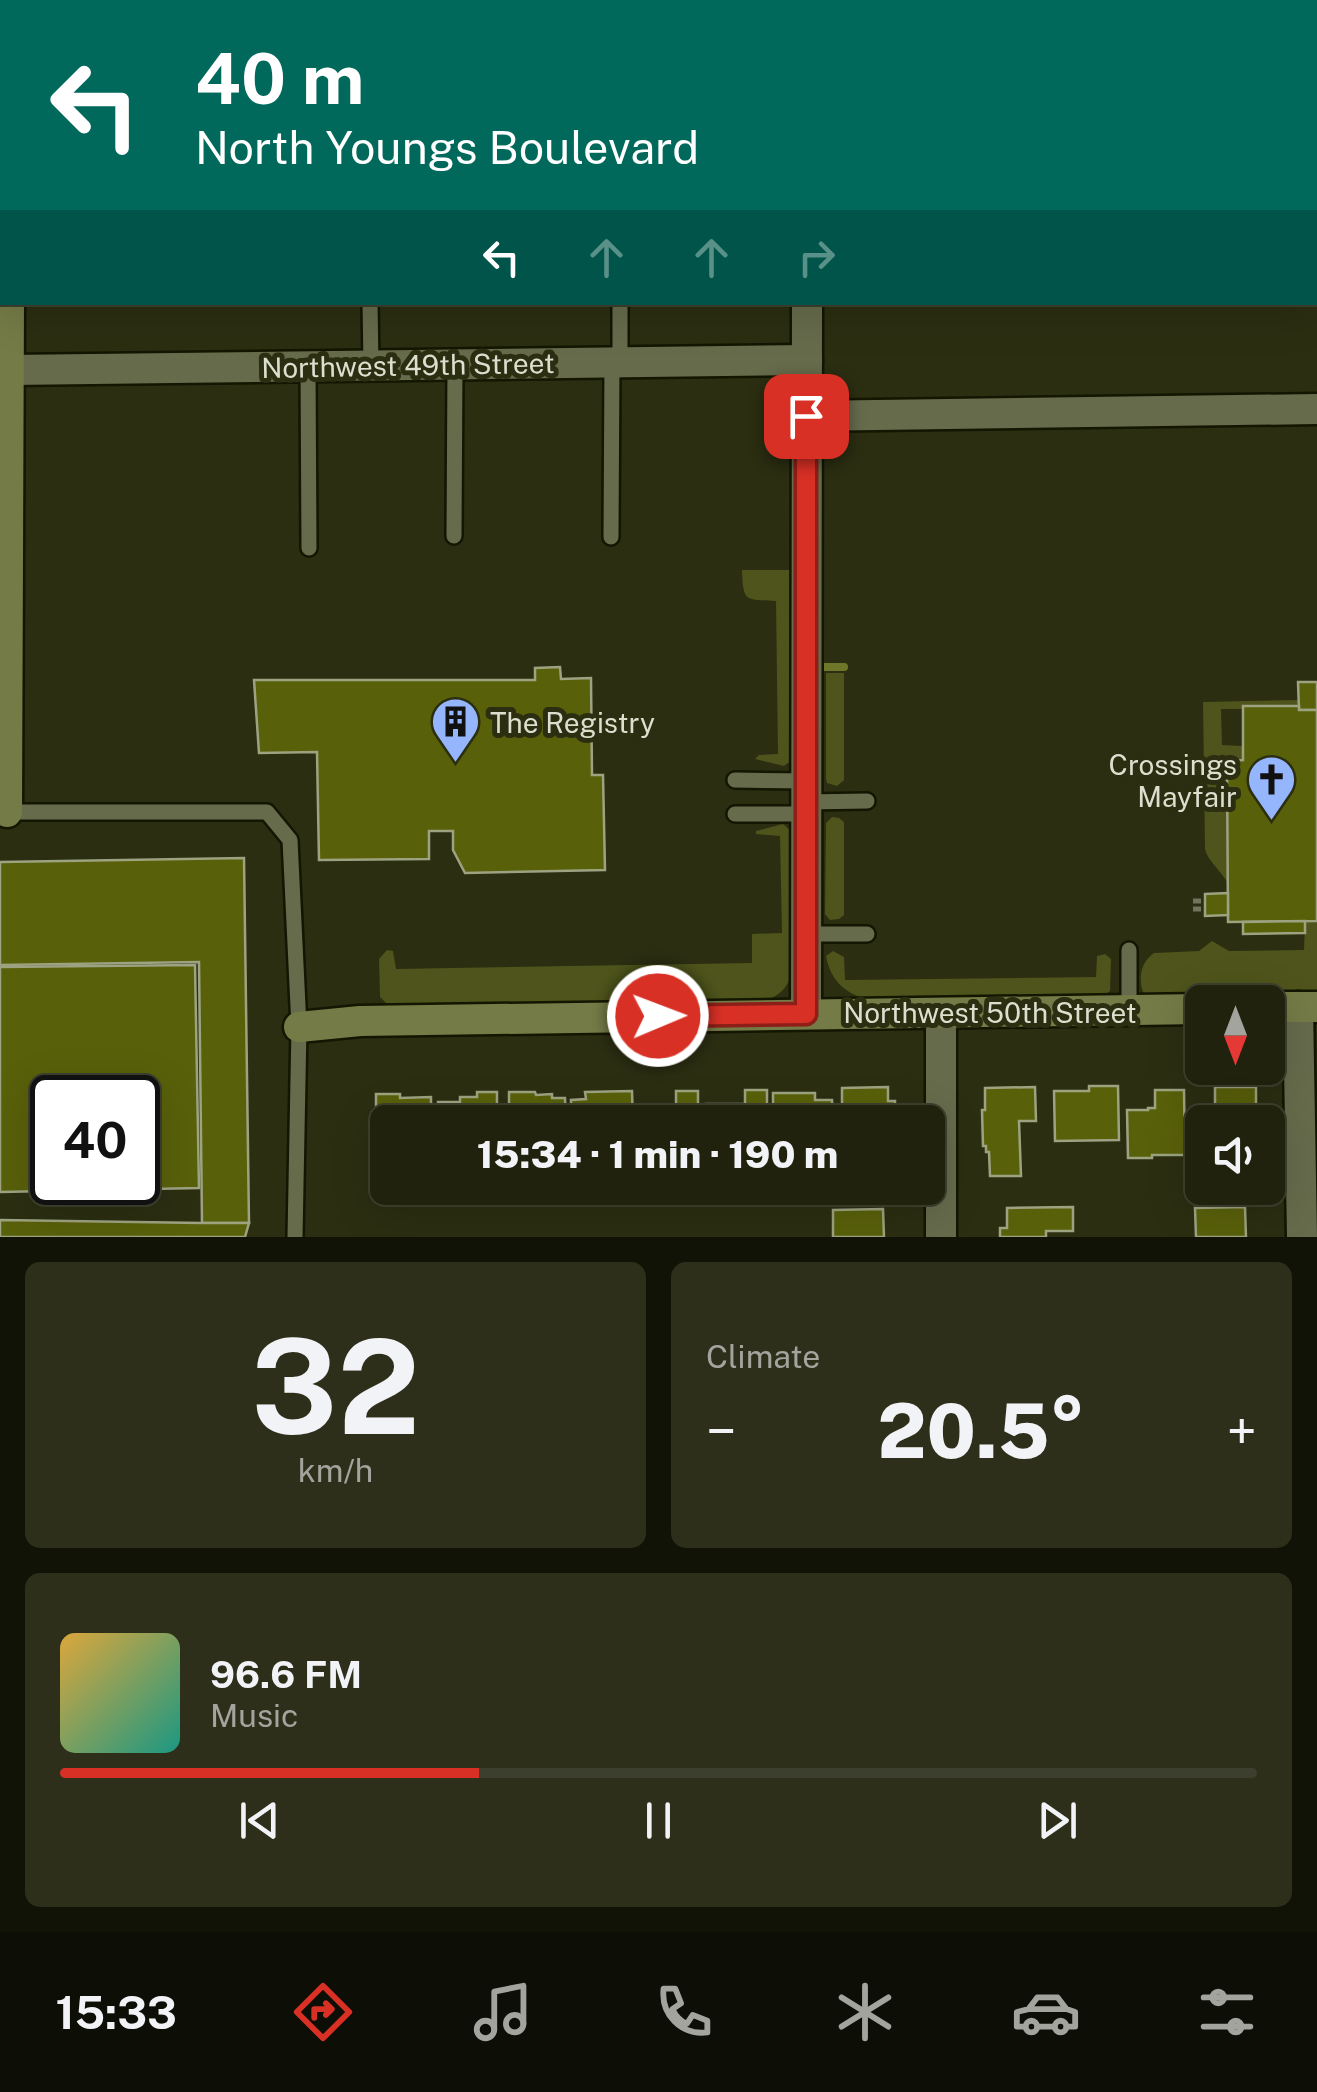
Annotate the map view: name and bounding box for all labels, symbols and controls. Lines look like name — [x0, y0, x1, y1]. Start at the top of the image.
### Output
text: 40 m — [195, 37, 365, 120]
icon: left — [30, 40, 160, 170]
text: North Youngs Boulevard — [195, 121, 699, 174]
icon: left — [474, 230, 529, 285]
icon: ahead — [579, 230, 634, 285]
icon: ahead — [684, 230, 739, 285]
icon: right — [789, 230, 844, 285]
street label: Northwest 49th Street — [261, 346, 555, 384]
pin — [764, 374, 849, 459]
icon: arrive — [779, 389, 834, 444]
building icon: The Registry — [429, 696, 481, 764]
place label: The Registry — [490, 706, 655, 739]
place label: Crossings Mayfair — [1109, 748, 1237, 813]
church icon: Crossings Mayfair — [1246, 754, 1298, 822]
position arrow — [606, 964, 710, 1068]
north arrow — [1185, 985, 1285, 1085]
map controls — [1185, 985, 1285, 1205]
street label: Northwest 50th Street — [843, 996, 1137, 1029]
speed limit sign: 40 — [30, 1075, 160, 1205]
button: sound — [1185, 1105, 1285, 1205]
text: 15:34 · 1 min · 190 m — [477, 1132, 838, 1177]
text: 32 — [251, 1311, 420, 1463]
text: Climate — [706, 1338, 820, 1375]
text: 20.5° — [878, 1387, 1085, 1475]
text: − — [706, 1399, 737, 1463]
text: + — [1227, 1399, 1257, 1463]
text: km/h — [298, 1452, 373, 1489]
text: 96.6 FM — [210, 1652, 362, 1697]
text: Music — [210, 1697, 298, 1734]
icon: previous — [232, 1793, 287, 1848]
icon: pause — [631, 1793, 686, 1848]
icon: next — [1030, 1793, 1085, 1848]
icon: directions — [288, 1977, 358, 2047]
icon: music — [468, 1977, 538, 2047]
icon: phone — [649, 1977, 719, 2047]
icon: climate — [830, 1977, 900, 2047]
icon: car — [1011, 1977, 1081, 2047]
icon: filters — [1192, 1977, 1262, 2047]
text: 15:33 — [55, 1986, 177, 2039]

